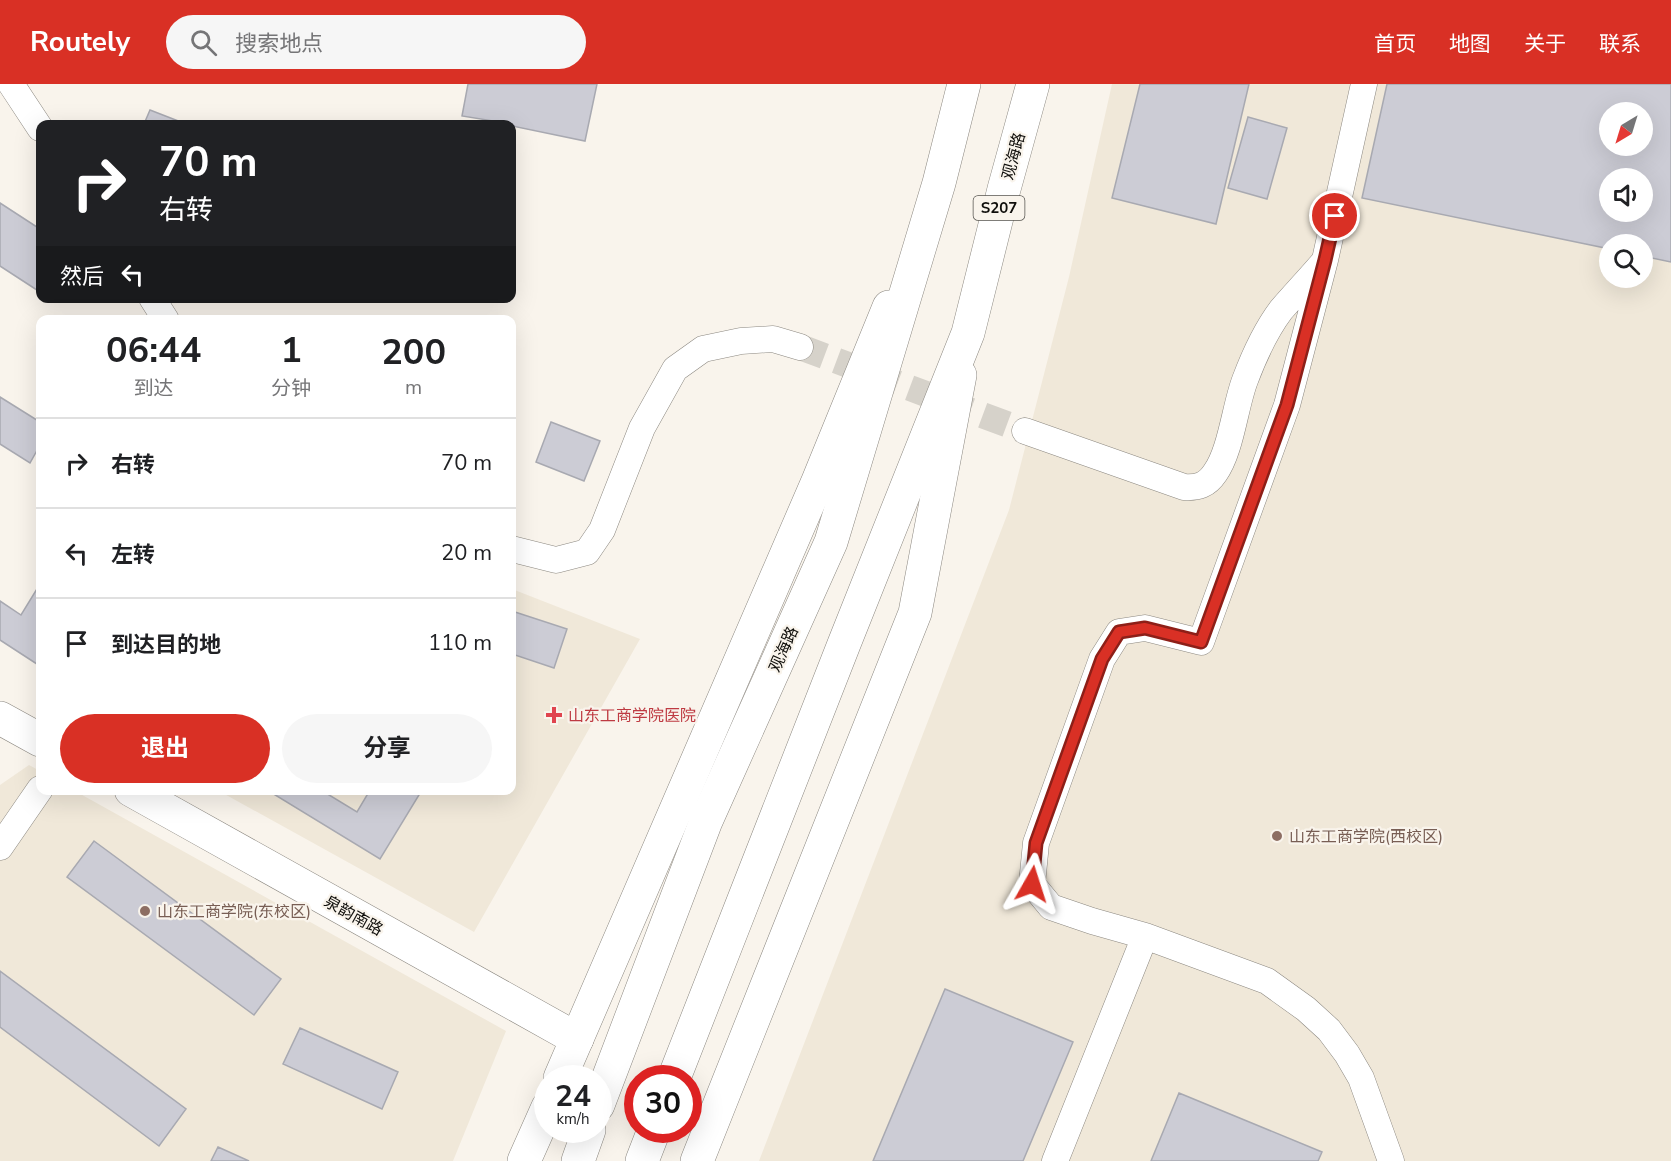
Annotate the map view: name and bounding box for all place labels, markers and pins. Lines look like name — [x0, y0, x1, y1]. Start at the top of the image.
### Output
pin — [1309, 190, 1360, 241]
place label: 山东工商学院医院 — [568, 705, 696, 727]
marker: 山东工商学院医院 — [545, 706, 563, 724]
place label: 山东工商学院(西校区) — [1289, 826, 1443, 848]
marker: 山东工商学院(西校区) — [1270, 829, 1284, 843]
place label: 山东工商学院(东校区) — [157, 901, 311, 923]
marker: 山东工商学院(东校区) — [138, 904, 152, 918]

